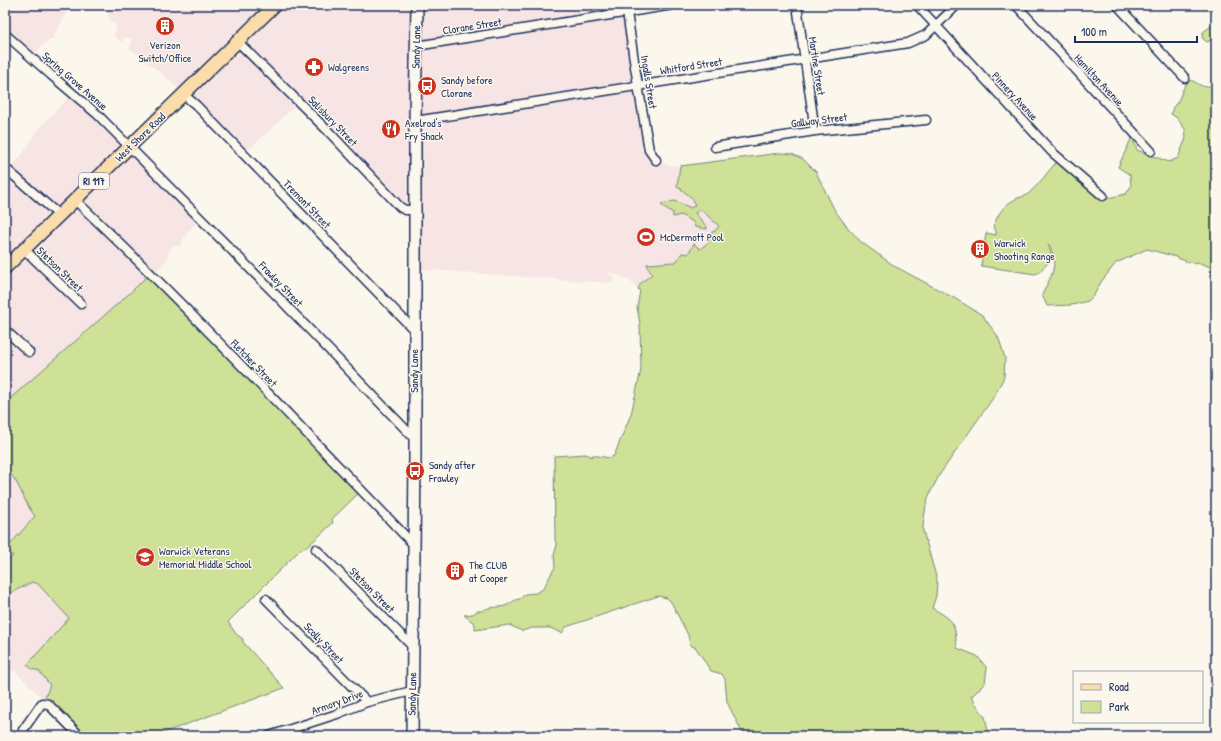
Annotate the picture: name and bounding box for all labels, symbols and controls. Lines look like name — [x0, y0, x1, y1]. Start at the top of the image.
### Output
street label: Clorane Street — [442, 14, 503, 38]
building icon: Verizon Switch/Office — [154, 15, 176, 37]
scale bar — [1075, 18, 1197, 44]
text: 100 m — [1081, 23, 1107, 40]
street label: Sandy Lane — [409, 24, 423, 69]
street label: Martine Street — [805, 36, 829, 96]
place label: Verizon Switch/Office — [139, 38, 192, 65]
street label: Spring Grove Avenue — [39, 49, 111, 114]
street label: Hamilton Avenue — [1071, 51, 1127, 109]
street label: Ingalls Street — [638, 54, 660, 110]
street label: Whitford Street — [659, 54, 723, 78]
pharmacy icon: Walgreens — [303, 56, 325, 78]
place label: Walgreens — [328, 60, 369, 74]
street label: Pinnery Avenue — [989, 69, 1041, 124]
place label: Sandy before Clorane — [441, 73, 493, 100]
bus stop icon: Sandy before Clorane — [416, 75, 438, 97]
street label: Salisbury Street — [305, 93, 361, 149]
street label: West Shore Road — [112, 109, 169, 165]
street label: Gallway Street — [790, 110, 848, 130]
place label: Axelrod's Fry Shack — [404, 116, 444, 143]
restaurant icon: Axelrod's Fry Shack — [380, 118, 402, 140]
road number: RI 117 — [79, 173, 109, 189]
street label: Tremont Street — [280, 177, 334, 232]
sports icon: McDermott Pool — [635, 226, 657, 248]
place label: McDermott Pool — [660, 230, 724, 244]
place label: Warwick Shooting Range — [994, 236, 1055, 263]
building icon: Warwick Shooting Range — [969, 238, 991, 260]
street label: Stetson Street — [34, 244, 86, 295]
street label: Frawley Street — [255, 258, 306, 310]
street label: Fletcher Street — [227, 336, 280, 390]
street label: Sandy Lane — [407, 349, 421, 393]
place label: Sandy after Frawley — [428, 458, 476, 485]
bus stop icon: Sandy after Frawley — [404, 460, 426, 482]
place label: Warwick Veterans Memorial Middle School — [159, 544, 252, 571]
school or university icon: Warwick Veterans Memorial Middle School — [134, 546, 156, 568]
place label: The CLUB at Cooper — [469, 558, 509, 585]
building icon: The CLUB at Cooper — [444, 560, 466, 582]
street label: Stetson Street — [346, 564, 398, 616]
street label: Scolly Street — [301, 620, 347, 666]
street label: Sandy Lane — [405, 671, 419, 716]
legend — [1073, 671, 1203, 723]
text: Road — [1109, 678, 1129, 695]
street label: Armory Drive — [309, 686, 365, 718]
text: Park — [1109, 698, 1129, 715]

